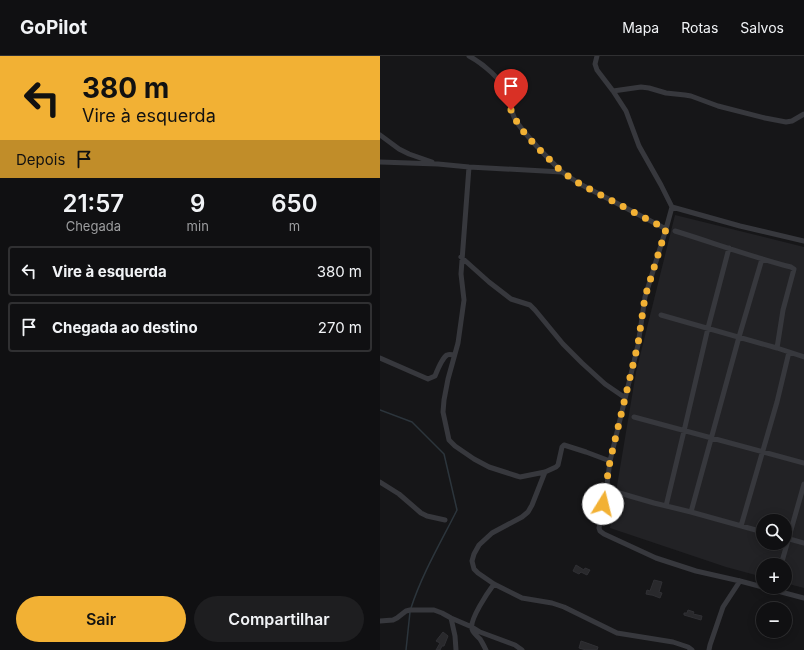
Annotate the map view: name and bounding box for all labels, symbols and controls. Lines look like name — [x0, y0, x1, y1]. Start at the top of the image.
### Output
text: GoPilot — [20, 16, 87, 39]
text: Mapa — [622, 19, 659, 36]
text: Rotas — [681, 19, 718, 36]
text: Salvos — [740, 19, 784, 36]
pin — [494, 69, 528, 110]
text: 380 m — [82, 71, 169, 105]
icon: left — [16, 72, 68, 124]
icon: arrive — [500, 75, 522, 97]
text: Vire à esquerda — [82, 105, 216, 126]
icon: arrive — [73, 148, 95, 170]
text: Depois — [16, 150, 65, 169]
text: 21:57 — [62, 189, 124, 218]
text: 9 — [190, 189, 205, 218]
text: 650 — [271, 189, 318, 218]
text: Chegada — [66, 218, 121, 234]
text: min — [187, 218, 209, 234]
text: m — [289, 218, 300, 234]
icon: left — [18, 260, 40, 282]
text: Vire à esquerda — [52, 262, 167, 281]
text: 380 m — [317, 262, 362, 281]
icon: arrive — [18, 316, 40, 338]
text: Chegada ao destino — [52, 318, 198, 337]
text: 270 m — [318, 318, 362, 337]
position arrow — [582, 483, 624, 525]
map controls — [756, 514, 792, 638]
button: search — [756, 514, 792, 550]
button: + — [756, 558, 792, 594]
button: Sair — [16, 596, 186, 642]
button: Compartilhar — [194, 596, 364, 642]
button: − — [756, 602, 792, 638]

